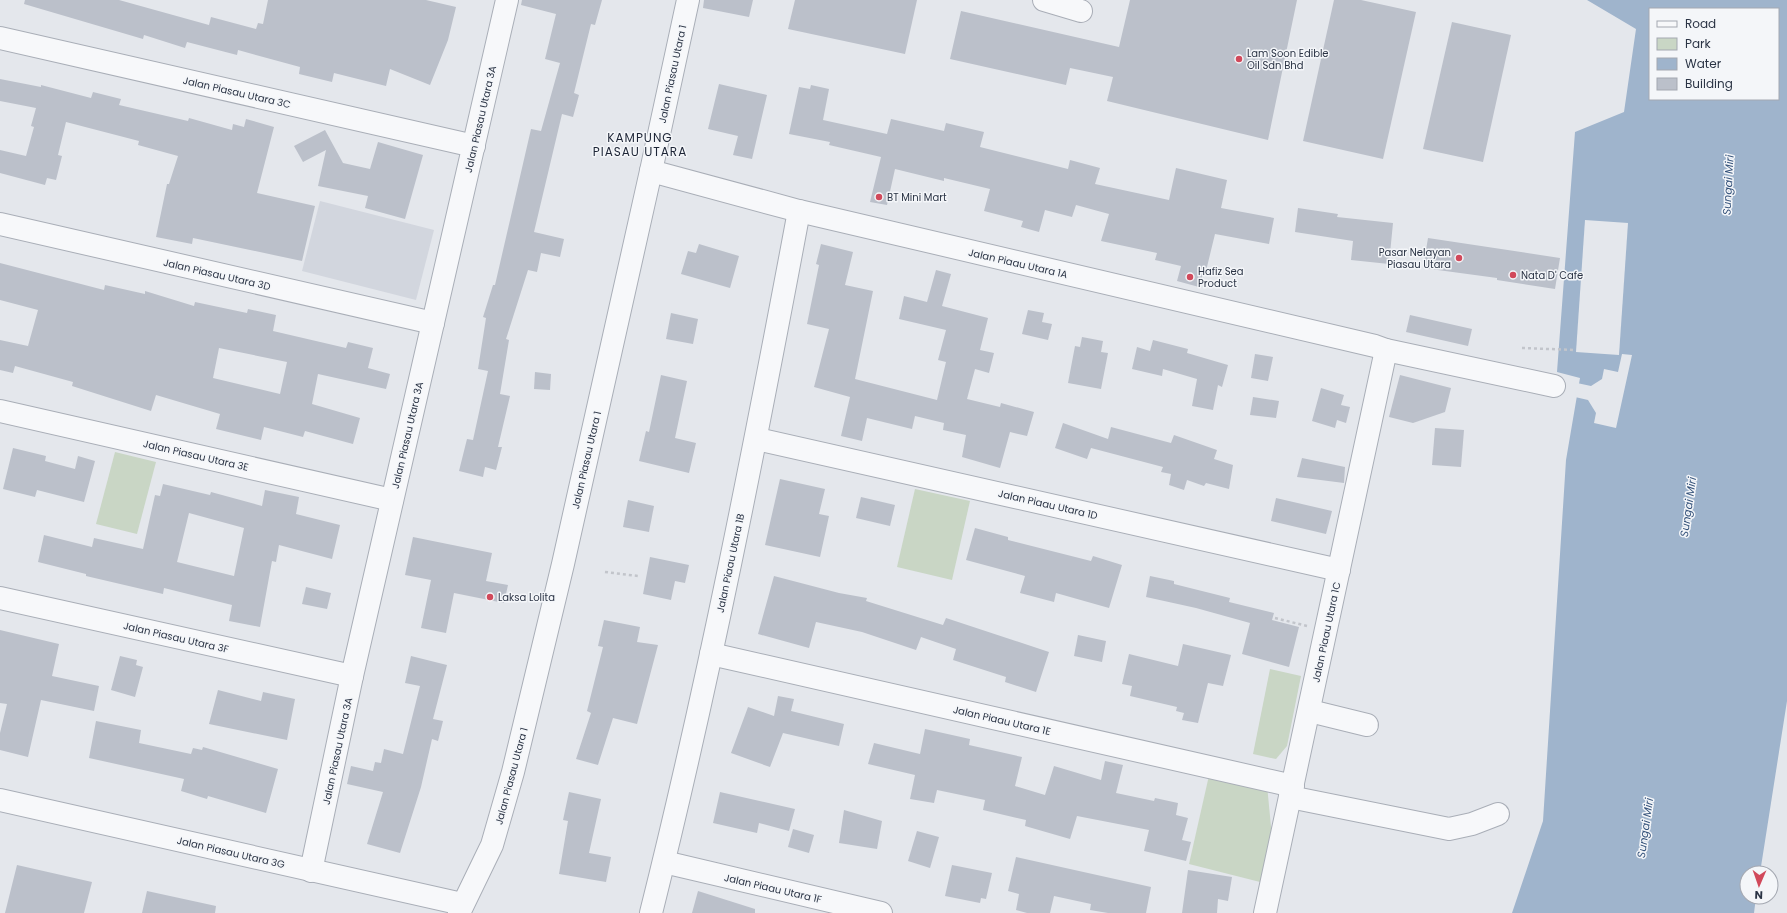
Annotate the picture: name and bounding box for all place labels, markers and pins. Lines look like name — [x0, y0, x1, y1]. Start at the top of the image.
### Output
place label: Lam Soon Edible Oil Sdn Bhd — [1247, 46, 1329, 73]
marker: Lam Soon Edible Oil Sdn Bhd — [1234, 54, 1244, 64]
place label: BT Mini Mart — [887, 190, 947, 205]
marker: BT Mini Mart — [874, 192, 884, 202]
place label: Pasar Nelayan Piasau Utara — [1379, 245, 1451, 272]
marker: Pasar Nelayan Piasau Utara — [1454, 253, 1464, 263]
place label: Hafiz Sea Product — [1198, 264, 1243, 291]
place label: Nata D' Cafe — [1521, 268, 1583, 283]
marker: Nata D' Cafe — [1508, 270, 1518, 280]
marker: Hafiz Sea Product — [1185, 272, 1195, 282]
place label: Laksa Lolita — [498, 590, 555, 605]
marker: Laksa Lolita — [485, 592, 495, 602]

